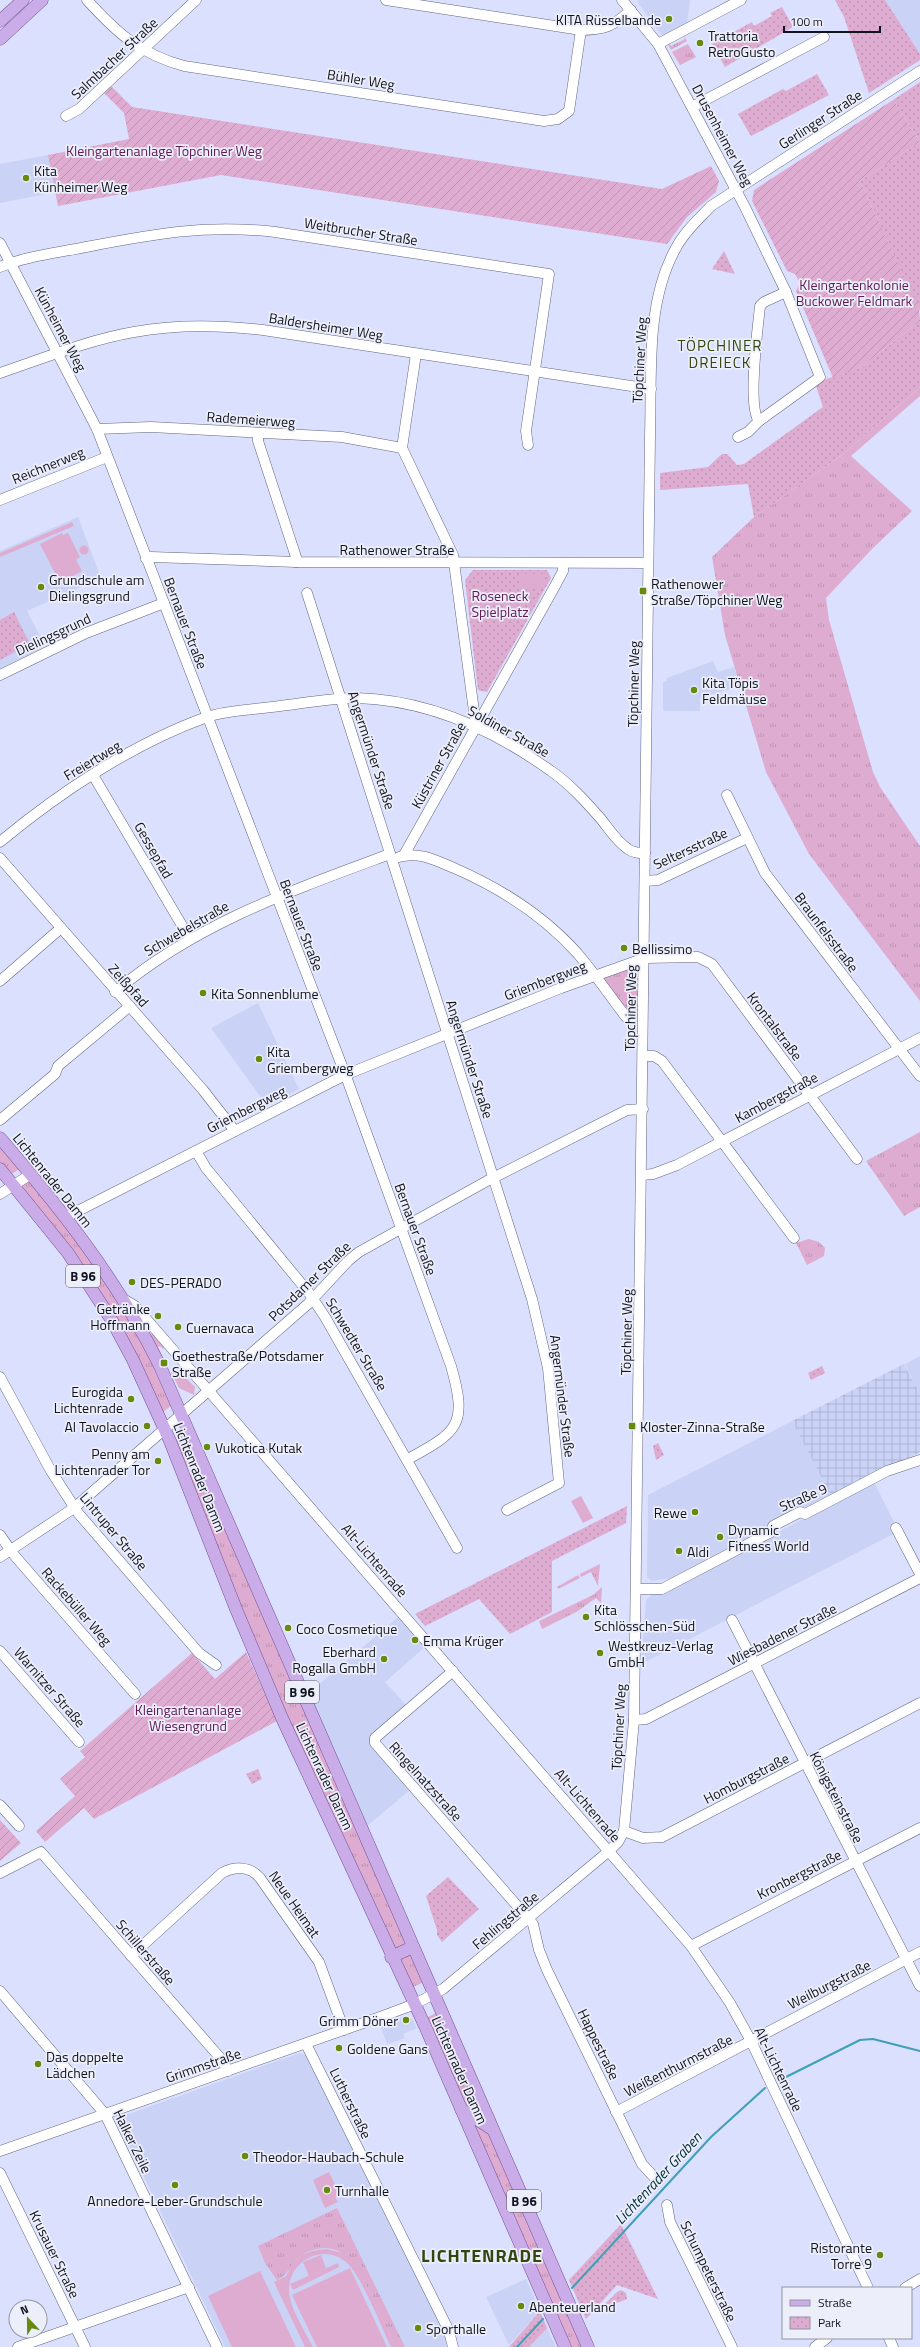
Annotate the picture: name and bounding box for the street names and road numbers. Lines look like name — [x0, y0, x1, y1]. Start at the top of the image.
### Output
street label: Salmbacher Straße — [66, 12, 162, 104]
street label: Bühler Weg — [326, 63, 396, 95]
street label: Drusenheimer Weg — [687, 80, 759, 190]
street label: Gerlinger Straße — [774, 84, 866, 154]
street label: Weitbrucher Straße — [303, 212, 419, 250]
street label: Künheimer Weg — [30, 283, 92, 375]
street label: Baldersheimer Weg — [267, 307, 385, 345]
street label: Töpchiner Weg — [626, 316, 652, 404]
street label: Rademeierweg — [206, 405, 296, 433]
street label: Reichnerweg — [9, 441, 87, 489]
street label: Rathenower Straße — [340, 539, 454, 560]
street label: Bernauer Straße — [159, 574, 213, 672]
street label: Dielingsgrund — [12, 607, 94, 661]
street label: Töpchiner Weg — [622, 641, 644, 727]
street label: Angermünder Straße — [343, 688, 401, 812]
street label: Soldiner Straße — [464, 700, 554, 762]
street label: Küstriner Straße — [405, 718, 471, 812]
street label: Freiertweg — [59, 735, 125, 785]
street label: Gessepfad — [129, 818, 179, 882]
street label: Seltersstraße — [649, 822, 731, 874]
street label: Bernauer Straße — [275, 876, 329, 974]
street label: Braunfelsstraße — [790, 888, 864, 976]
street label: Schwebelstraße — [140, 895, 232, 961]
street label: Griembergweg — [501, 955, 589, 1005]
street label: Zeißpfad — [104, 959, 154, 1011]
street label: Töpchiner Weg — [619, 965, 641, 1051]
street label: Krontalstraße — [742, 987, 808, 1065]
street label: Angermünder Straße — [441, 997, 499, 1121]
street label: Kambergstraße — [731, 1066, 821, 1128]
street label: Griembergweg — [203, 1080, 289, 1138]
street label: Lichtenrader Damm — [8, 1128, 98, 1232]
street label: Bernauer Straße — [390, 1180, 442, 1278]
street label: Potsdamer Straße — [263, 1236, 355, 1326]
road number: B 96 — [66, 1265, 100, 1287]
street label: Töpchiner Weg — [615, 1289, 637, 1375]
street label: Schwedter Straße — [321, 1293, 393, 1395]
street label: Angermünder Straße — [545, 1333, 581, 1459]
street label: Lichtenrader Damm — [168, 1419, 232, 1535]
street label: Straße 9 — [776, 1477, 830, 1516]
street label: Lintruper Straße — [75, 1487, 153, 1575]
street label: Alt-Lichtenrade — [337, 1519, 413, 1601]
street label: Rackebüller Weg — [37, 1562, 117, 1650]
street label: Wiesbadener Straße — [724, 1597, 840, 1671]
street label: Warnitzer Straße — [9, 1642, 91, 1732]
road number: B 96 — [285, 1681, 319, 1703]
street label: Töpchiner Weg — [605, 1683, 631, 1771]
street label: Lichtenrader Damm — [291, 1719, 359, 1833]
street label: Ringelnatzstraße — [384, 1736, 468, 1826]
street label: Homburgstraße — [700, 1747, 792, 1809]
street label: Königsteinstraße — [805, 1748, 869, 1846]
street label: Alt-Lichtenrade — [550, 1764, 626, 1846]
street label: Kronbergstraße — [753, 1844, 845, 1904]
street label: Neue Heimat — [264, 1866, 326, 1942]
street label: Fehlingstraße — [467, 1886, 543, 1954]
street label: Schillerstraße — [111, 1915, 181, 1989]
street label: Weilburgstraße — [784, 1954, 874, 2014]
street label: Happestraße — [573, 2005, 625, 2083]
street label: Lichtenrader Damm — [427, 2012, 493, 2128]
street label: Alt-Lichtenrade — [750, 2023, 808, 2115]
street label: Weißenthurmstraße — [620, 2028, 736, 2102]
street label: Grimmstraße — [163, 2042, 243, 2088]
street label: Lutherstraße — [325, 2064, 377, 2142]
street label: Halker Zeile — [108, 2105, 158, 2177]
road number: B 96 — [507, 2190, 541, 2212]
street label: Krusauer Straße — [25, 2206, 85, 2302]
street label: Schumpeterstraße — [675, 2217, 743, 2325]

